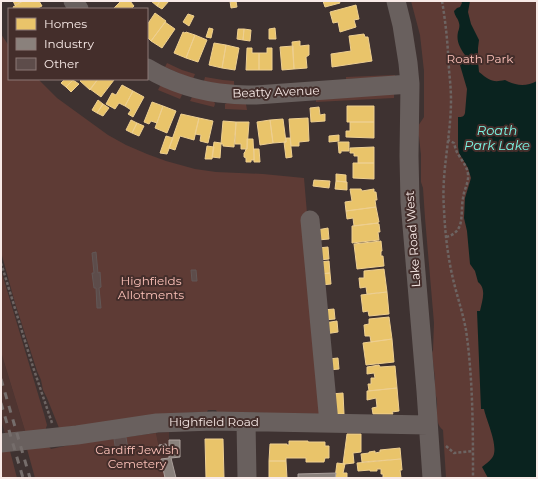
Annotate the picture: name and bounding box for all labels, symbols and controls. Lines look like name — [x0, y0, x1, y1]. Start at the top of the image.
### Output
legend — [8, 8, 148, 80]
text: Homes — [44, 16, 87, 31]
text: Industry — [44, 36, 94, 51]
park label: Roath Park — [447, 51, 514, 66]
text: Other — [44, 56, 79, 71]
street label: Beatty Avenue — [232, 82, 320, 101]
water label: Roath Park Lake — [464, 122, 530, 153]
street label: Lake Road West — [402, 190, 423, 288]
park label: Highfields Allotments — [118, 273, 184, 302]
street label: Highfield Road — [169, 414, 259, 429]
park label: Cardiff Jewish Cemetery — [95, 442, 179, 471]

